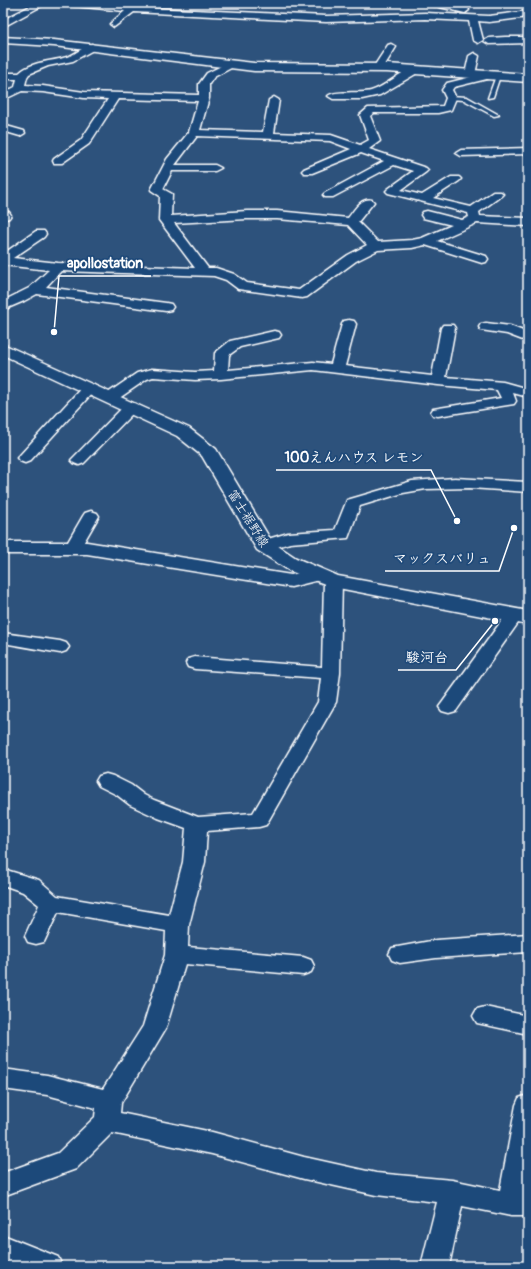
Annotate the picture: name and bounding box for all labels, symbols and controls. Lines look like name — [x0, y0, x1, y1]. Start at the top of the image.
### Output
callout: apollostation — [59, 250, 151, 276]
text: apollostation — [67, 255, 143, 272]
callout: 100えんハウス レモン — [276, 444, 431, 470]
text: 100えんハウス レモン — [285, 449, 423, 466]
street label: 富士裾野線 — [224, 487, 273, 551]
callout: マックスバリュ — [385, 545, 499, 571]
text: マックスバリュ — [393, 550, 491, 567]
callout: 駿河台 — [398, 644, 456, 670]
text: 駿河台 — [406, 649, 448, 666]

